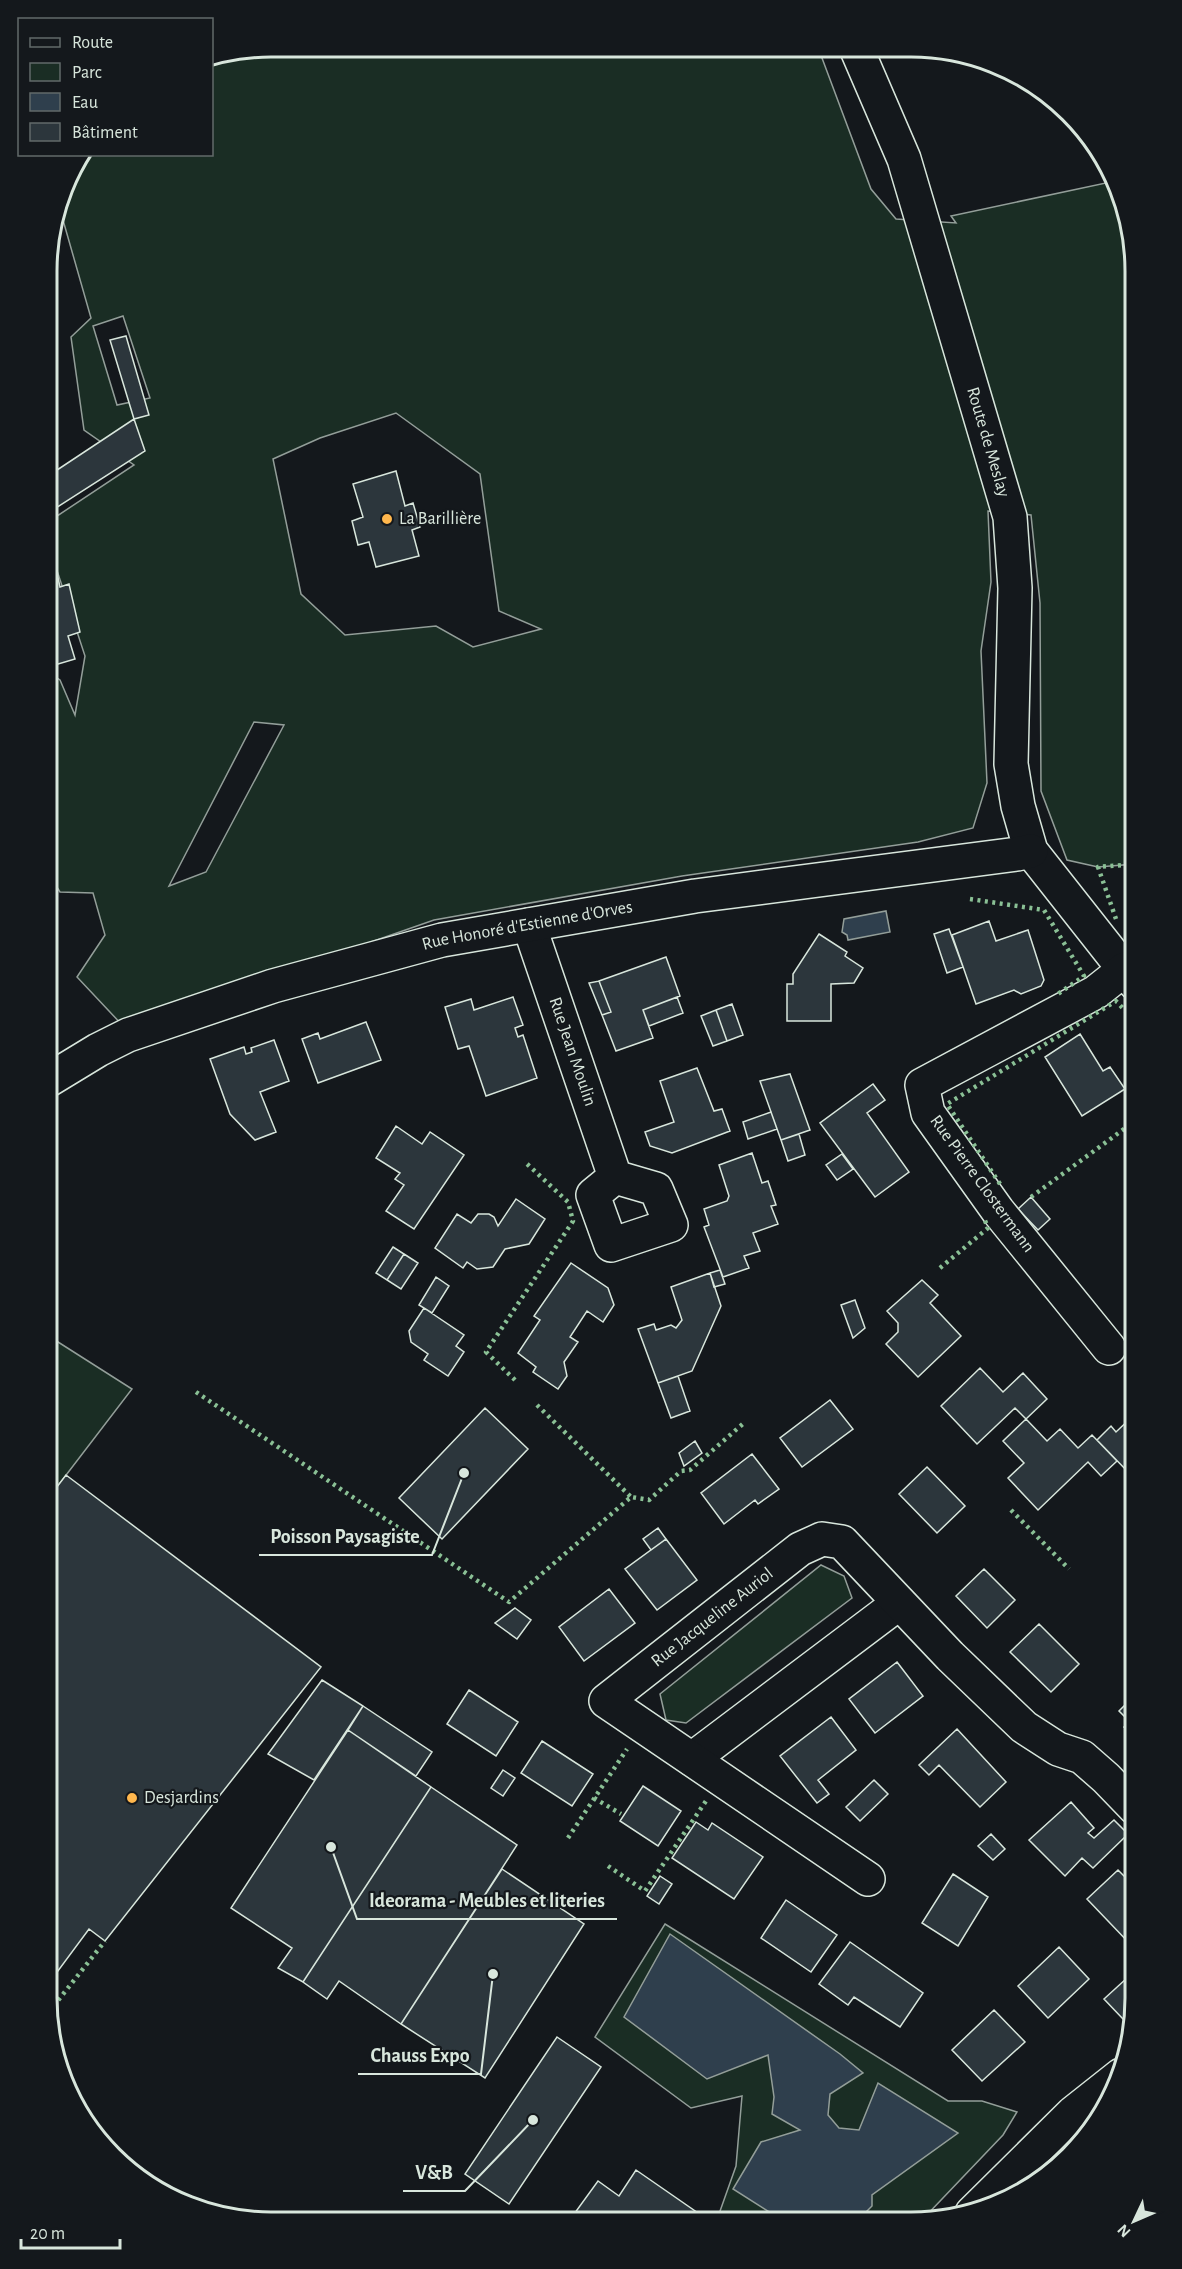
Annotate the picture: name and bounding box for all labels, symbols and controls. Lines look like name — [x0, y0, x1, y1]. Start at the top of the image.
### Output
legend — [18, 18, 213, 156]
text: Route — [72, 34, 113, 52]
text: Parc — [72, 64, 102, 82]
text: Eau — [72, 94, 98, 112]
text: Bâtiment — [72, 124, 138, 142]
street label: Route de Meslay — [963, 385, 1013, 500]
place label: La Barillière — [399, 510, 481, 528]
marker: La Barillière — [380, 512, 394, 526]
street label: Rue Honoré d'Estienne d'Orves — [420, 898, 634, 954]
street label: Rue Jean Moulin — [545, 995, 599, 1109]
street label: Rue Pierre Clostermann — [926, 1112, 1038, 1256]
callout: Poisson Paysagiste — [259, 1517, 432, 1555]
text: Poisson Paysagiste — [270, 1527, 420, 1547]
street label: Rue Jacqueline Auriol — [648, 1564, 777, 1671]
place label: Desjardins — [144, 1789, 219, 1807]
marker: Desjardins — [125, 1791, 139, 1805]
callout: Ideorama - Meubles et literies — [357, 1881, 617, 1919]
text: Ideorama - Meubles et literies — [369, 1891, 605, 1911]
callout: Chauss Expo — [358, 2036, 481, 2074]
text: Chauss Expo — [370, 2046, 470, 2066]
callout: V&B — [403, 2153, 465, 2191]
text: V&B — [415, 2163, 453, 2183]
north arrow — [1104, 2191, 1164, 2251]
scale bar — [21, 2212, 120, 2250]
text: N — [1114, 2221, 1134, 2240]
text: 20 m — [30, 2225, 65, 2243]

